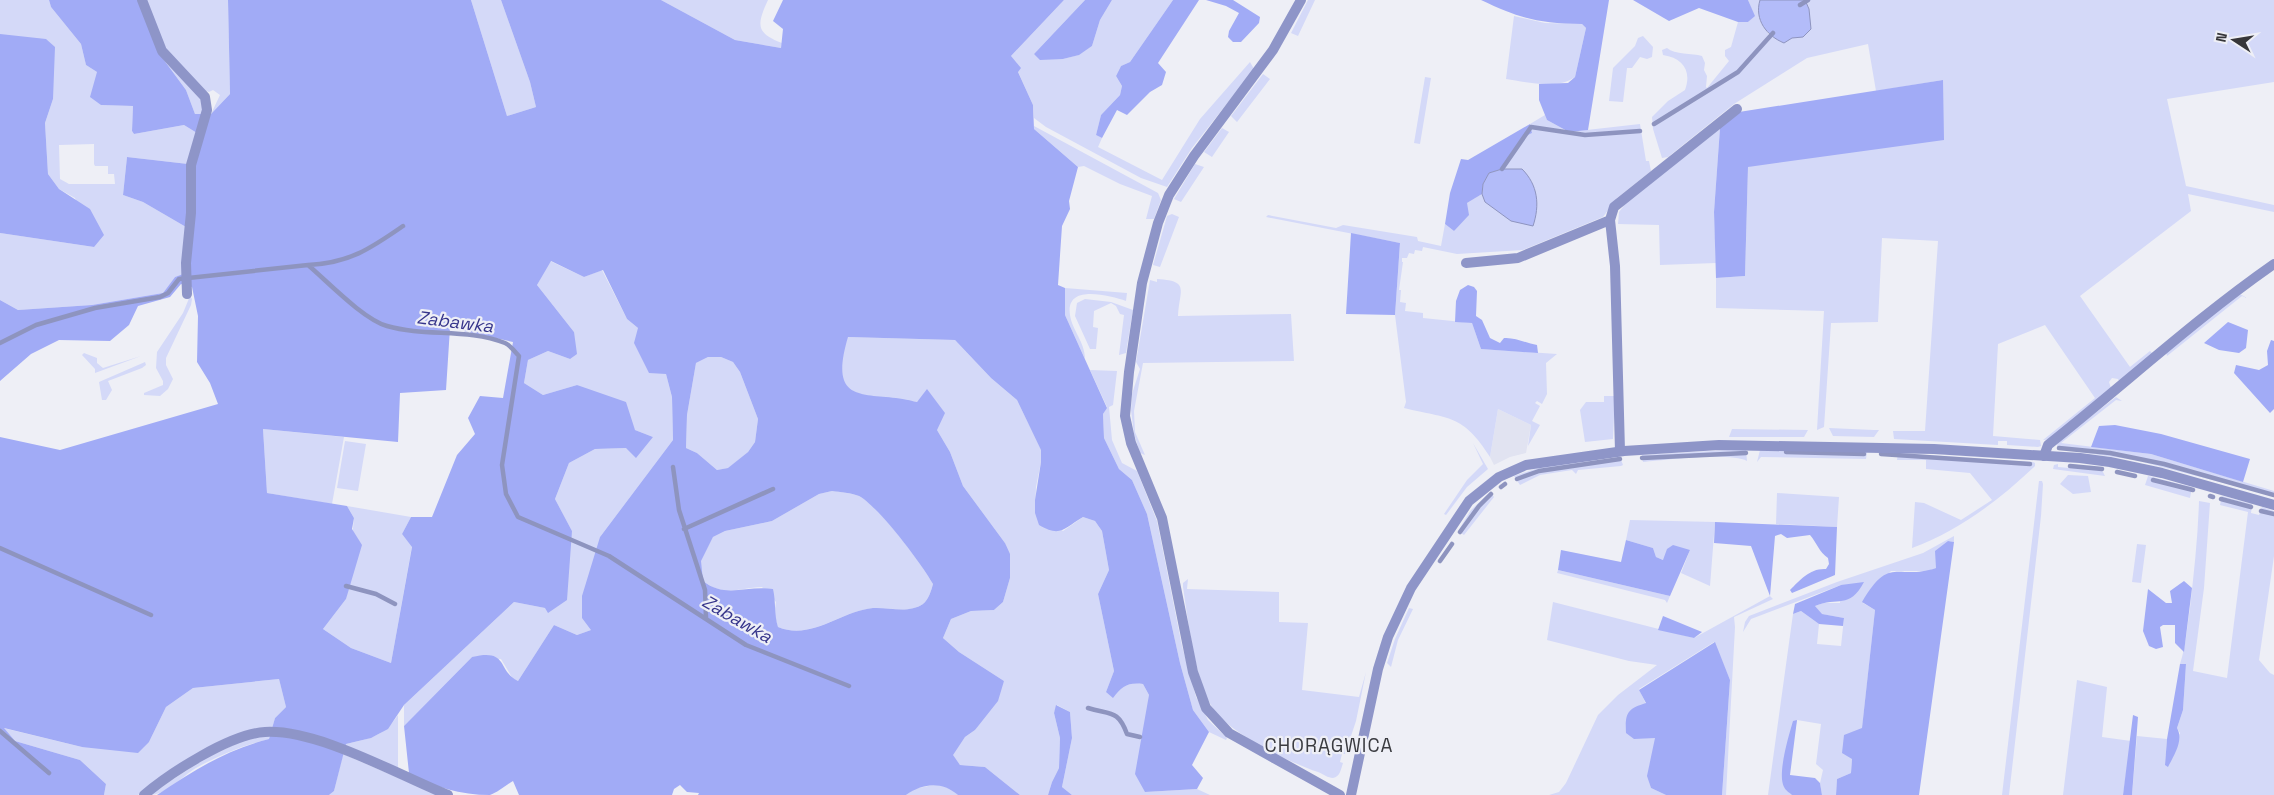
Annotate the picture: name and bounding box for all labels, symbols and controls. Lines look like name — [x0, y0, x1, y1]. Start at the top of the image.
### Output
north arrow — [2209, 15, 2259, 65]
text: N — [2212, 31, 2231, 44]
water label: Zabawka — [416, 305, 495, 338]
water label: Zabawka — [698, 589, 777, 648]
district label: CHORĄGWICA — [1265, 733, 1393, 758]

